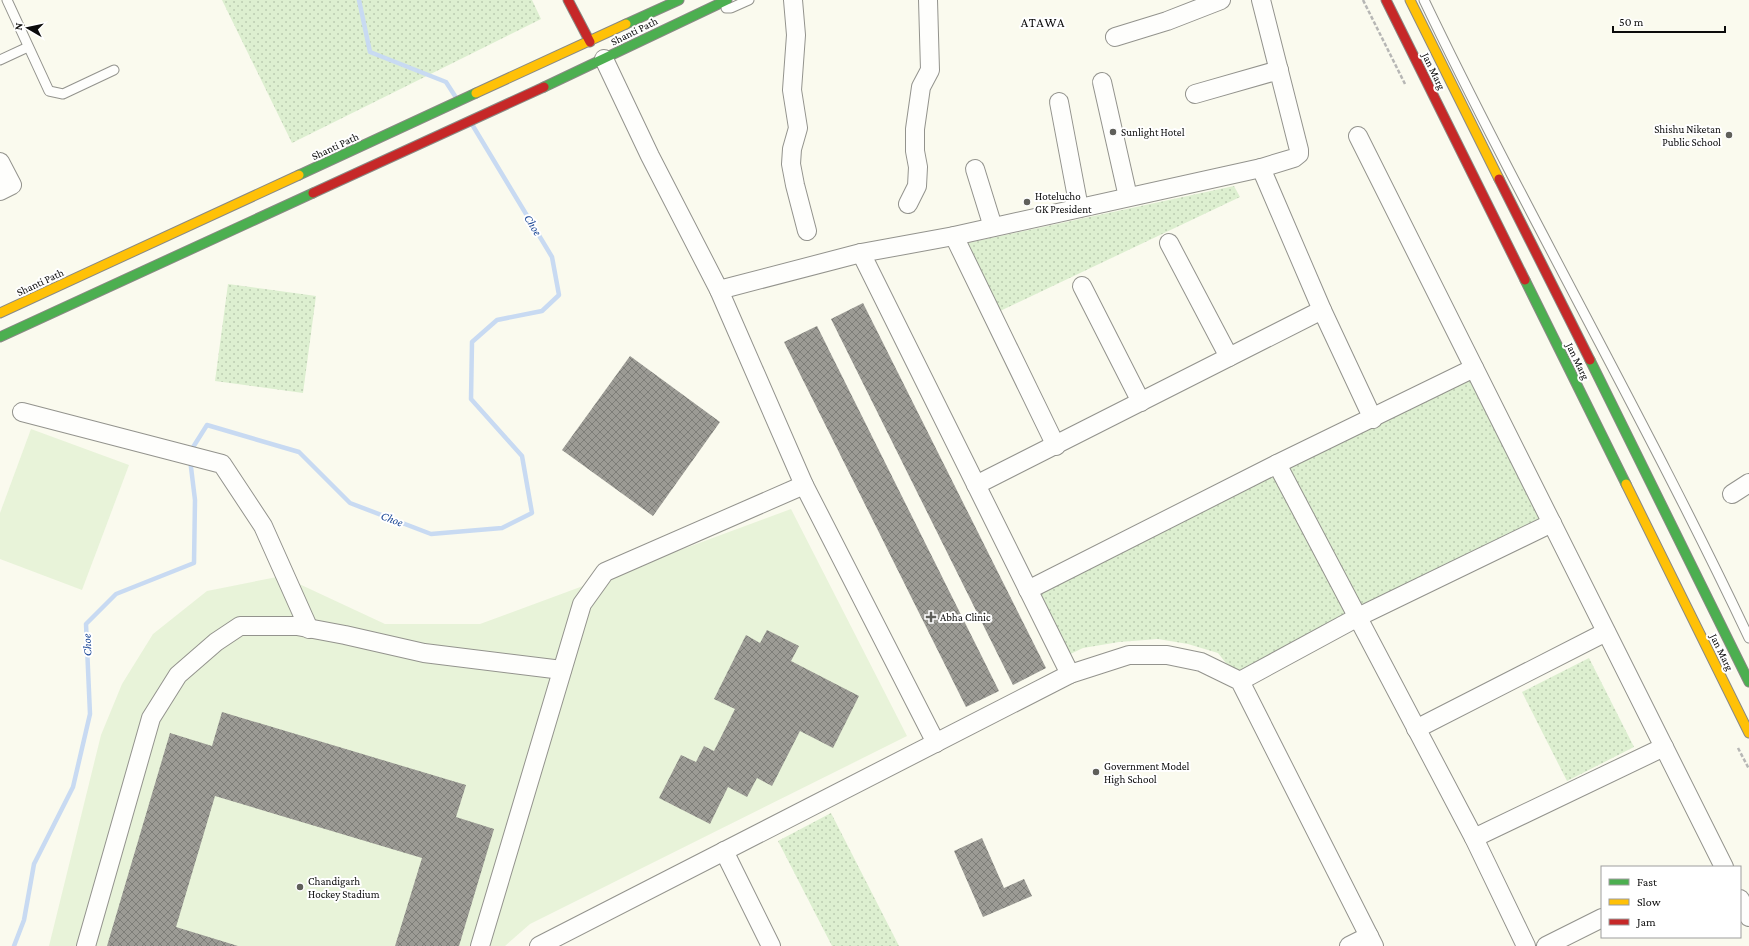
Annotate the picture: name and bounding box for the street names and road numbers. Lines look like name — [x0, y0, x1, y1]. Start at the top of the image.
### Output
street label: Shanti Path — [609, 14, 659, 47]
street label: Jan Marg — [1419, 50, 1448, 92]
street label: Shanti Path — [310, 130, 361, 162]
street label: Shanti Path — [15, 266, 66, 298]
street label: Jan Marg — [1563, 340, 1592, 382]
street label: Jan Marg — [1707, 631, 1736, 673]

